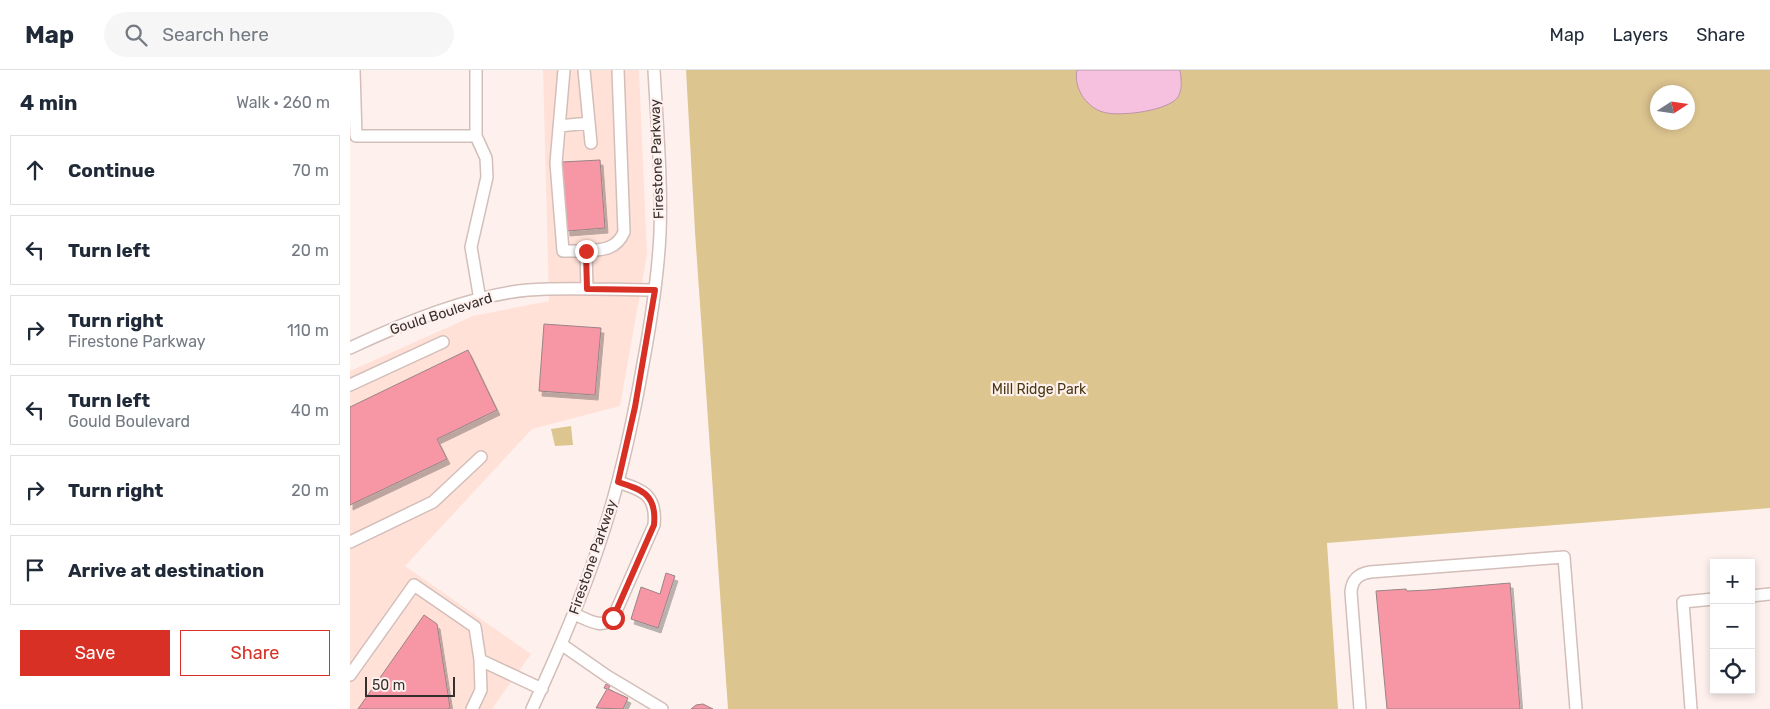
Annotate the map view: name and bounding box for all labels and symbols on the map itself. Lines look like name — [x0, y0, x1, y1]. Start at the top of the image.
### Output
north arrow — [1650, 85, 1695, 130]
street label: Firestone Parkway — [646, 98, 668, 219]
route end — [575, 240, 598, 263]
street label: Gould Boulevard — [388, 289, 494, 339]
park label: Mill Ridge Park — [992, 381, 1087, 398]
street label: Firestone Parkway — [565, 497, 621, 617]
route start — [602, 607, 625, 630]
scale bar — [365, 674, 455, 697]

